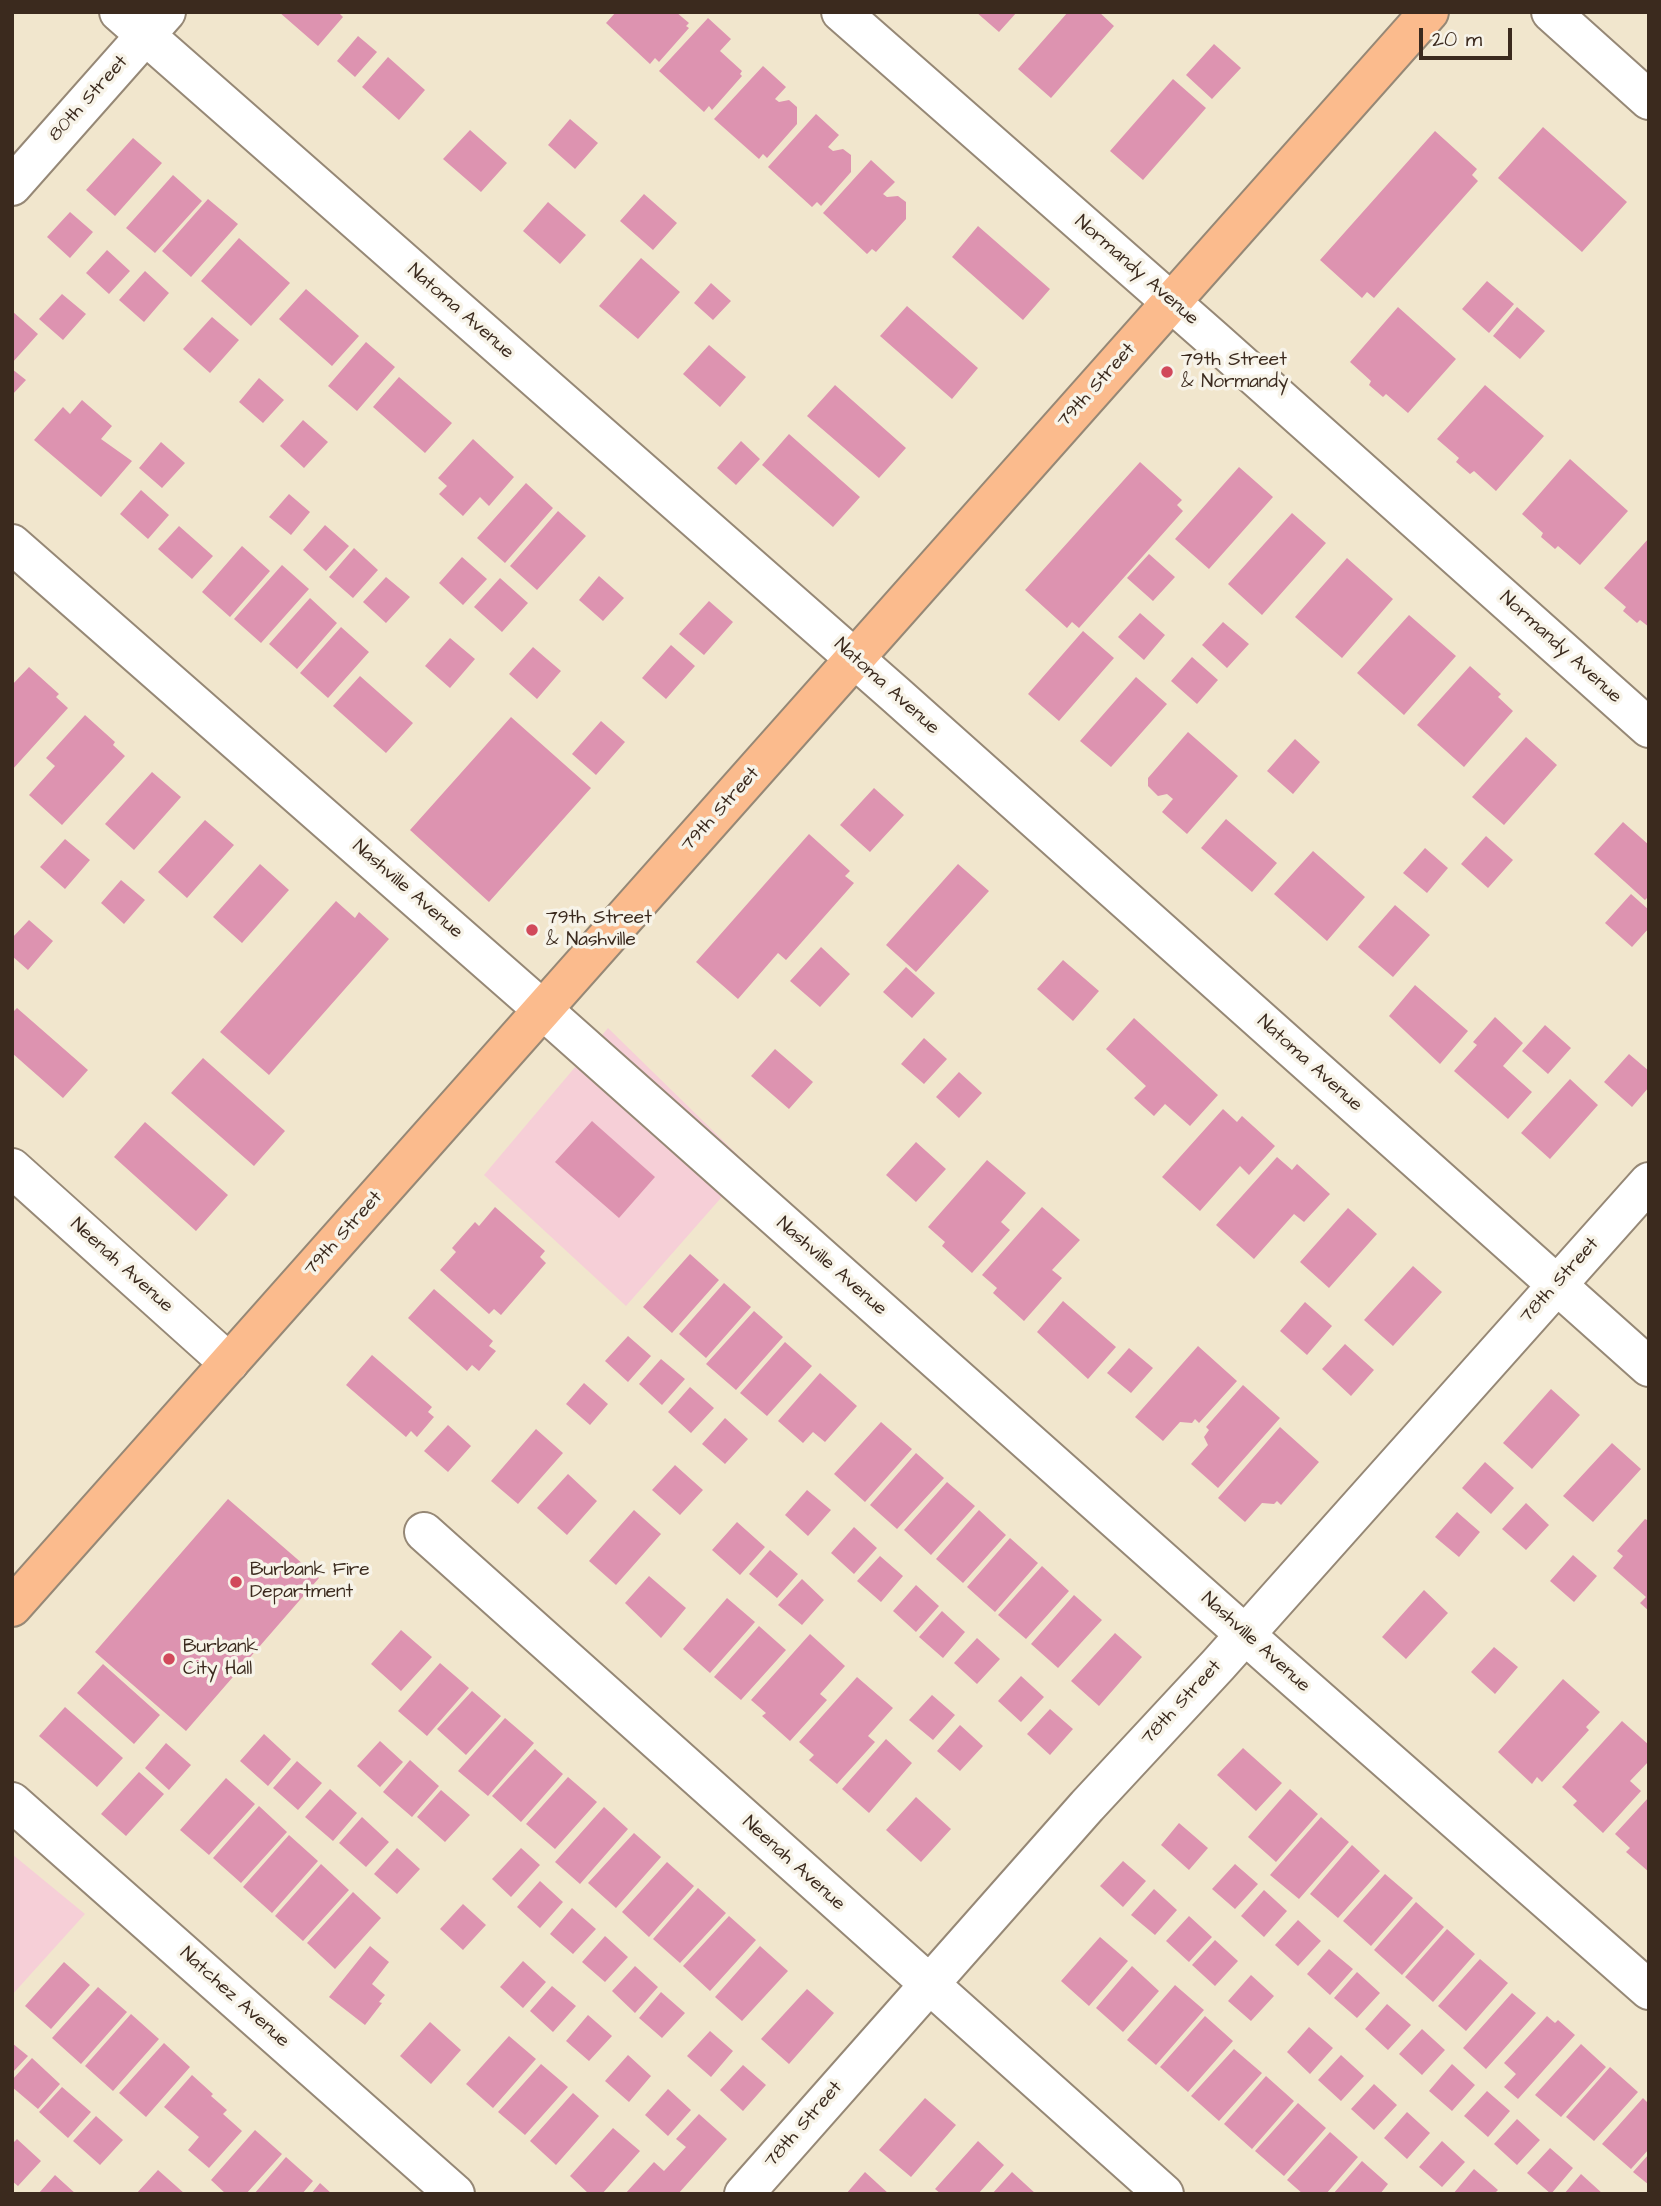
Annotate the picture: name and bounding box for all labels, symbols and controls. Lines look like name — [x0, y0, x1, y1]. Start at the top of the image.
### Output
scale bar — [1423, 14, 1516, 58]
text: 20 m — [1432, 25, 1482, 54]
street label: 80th Street — [45, 51, 133, 147]
street label: Normandy Avenue — [1069, 211, 1203, 331]
street label: Natoma Avenue — [402, 260, 518, 364]
street label: 79th Street — [1053, 339, 1141, 433]
place label: 79th Street & Normandy — [1181, 350, 1289, 394]
marker: 79th Street & Normandy — [1159, 364, 1175, 380]
street label: Normandy Avenue — [1494, 587, 1626, 709]
street label: Natoma Avenue — [829, 634, 943, 740]
street label: 79th Street — [677, 763, 765, 857]
street label: Nashville Avenue — [347, 836, 467, 944]
place label: 79th Street & Nashville — [546, 908, 652, 952]
marker: 79th Street & Nashville — [524, 922, 540, 938]
street label: Natoma Avenue — [1252, 1011, 1366, 1117]
street label: 79th Street — [300, 1187, 388, 1281]
street label: Nashville Avenue — [771, 1213, 891, 1321]
street label: Neenah Avenue — [65, 1214, 177, 1318]
street label: 78th Street — [1516, 1233, 1604, 1329]
place label: Burbank Fire Department — [250, 1560, 370, 1604]
marker: Burbank Fire Department — [228, 1574, 244, 1590]
street label: Nashville Avenue — [1196, 1588, 1314, 1698]
place label: Burbank City Hall — [183, 1637, 258, 1681]
marker: Burbank City Hall — [161, 1651, 177, 1667]
street label: 78th Street — [1137, 1656, 1227, 1750]
street label: Neenah Avenue — [737, 1812, 849, 1916]
street label: Natchez Avenue — [174, 1943, 294, 2053]
street label: 78th Street — [760, 2077, 848, 2173]

